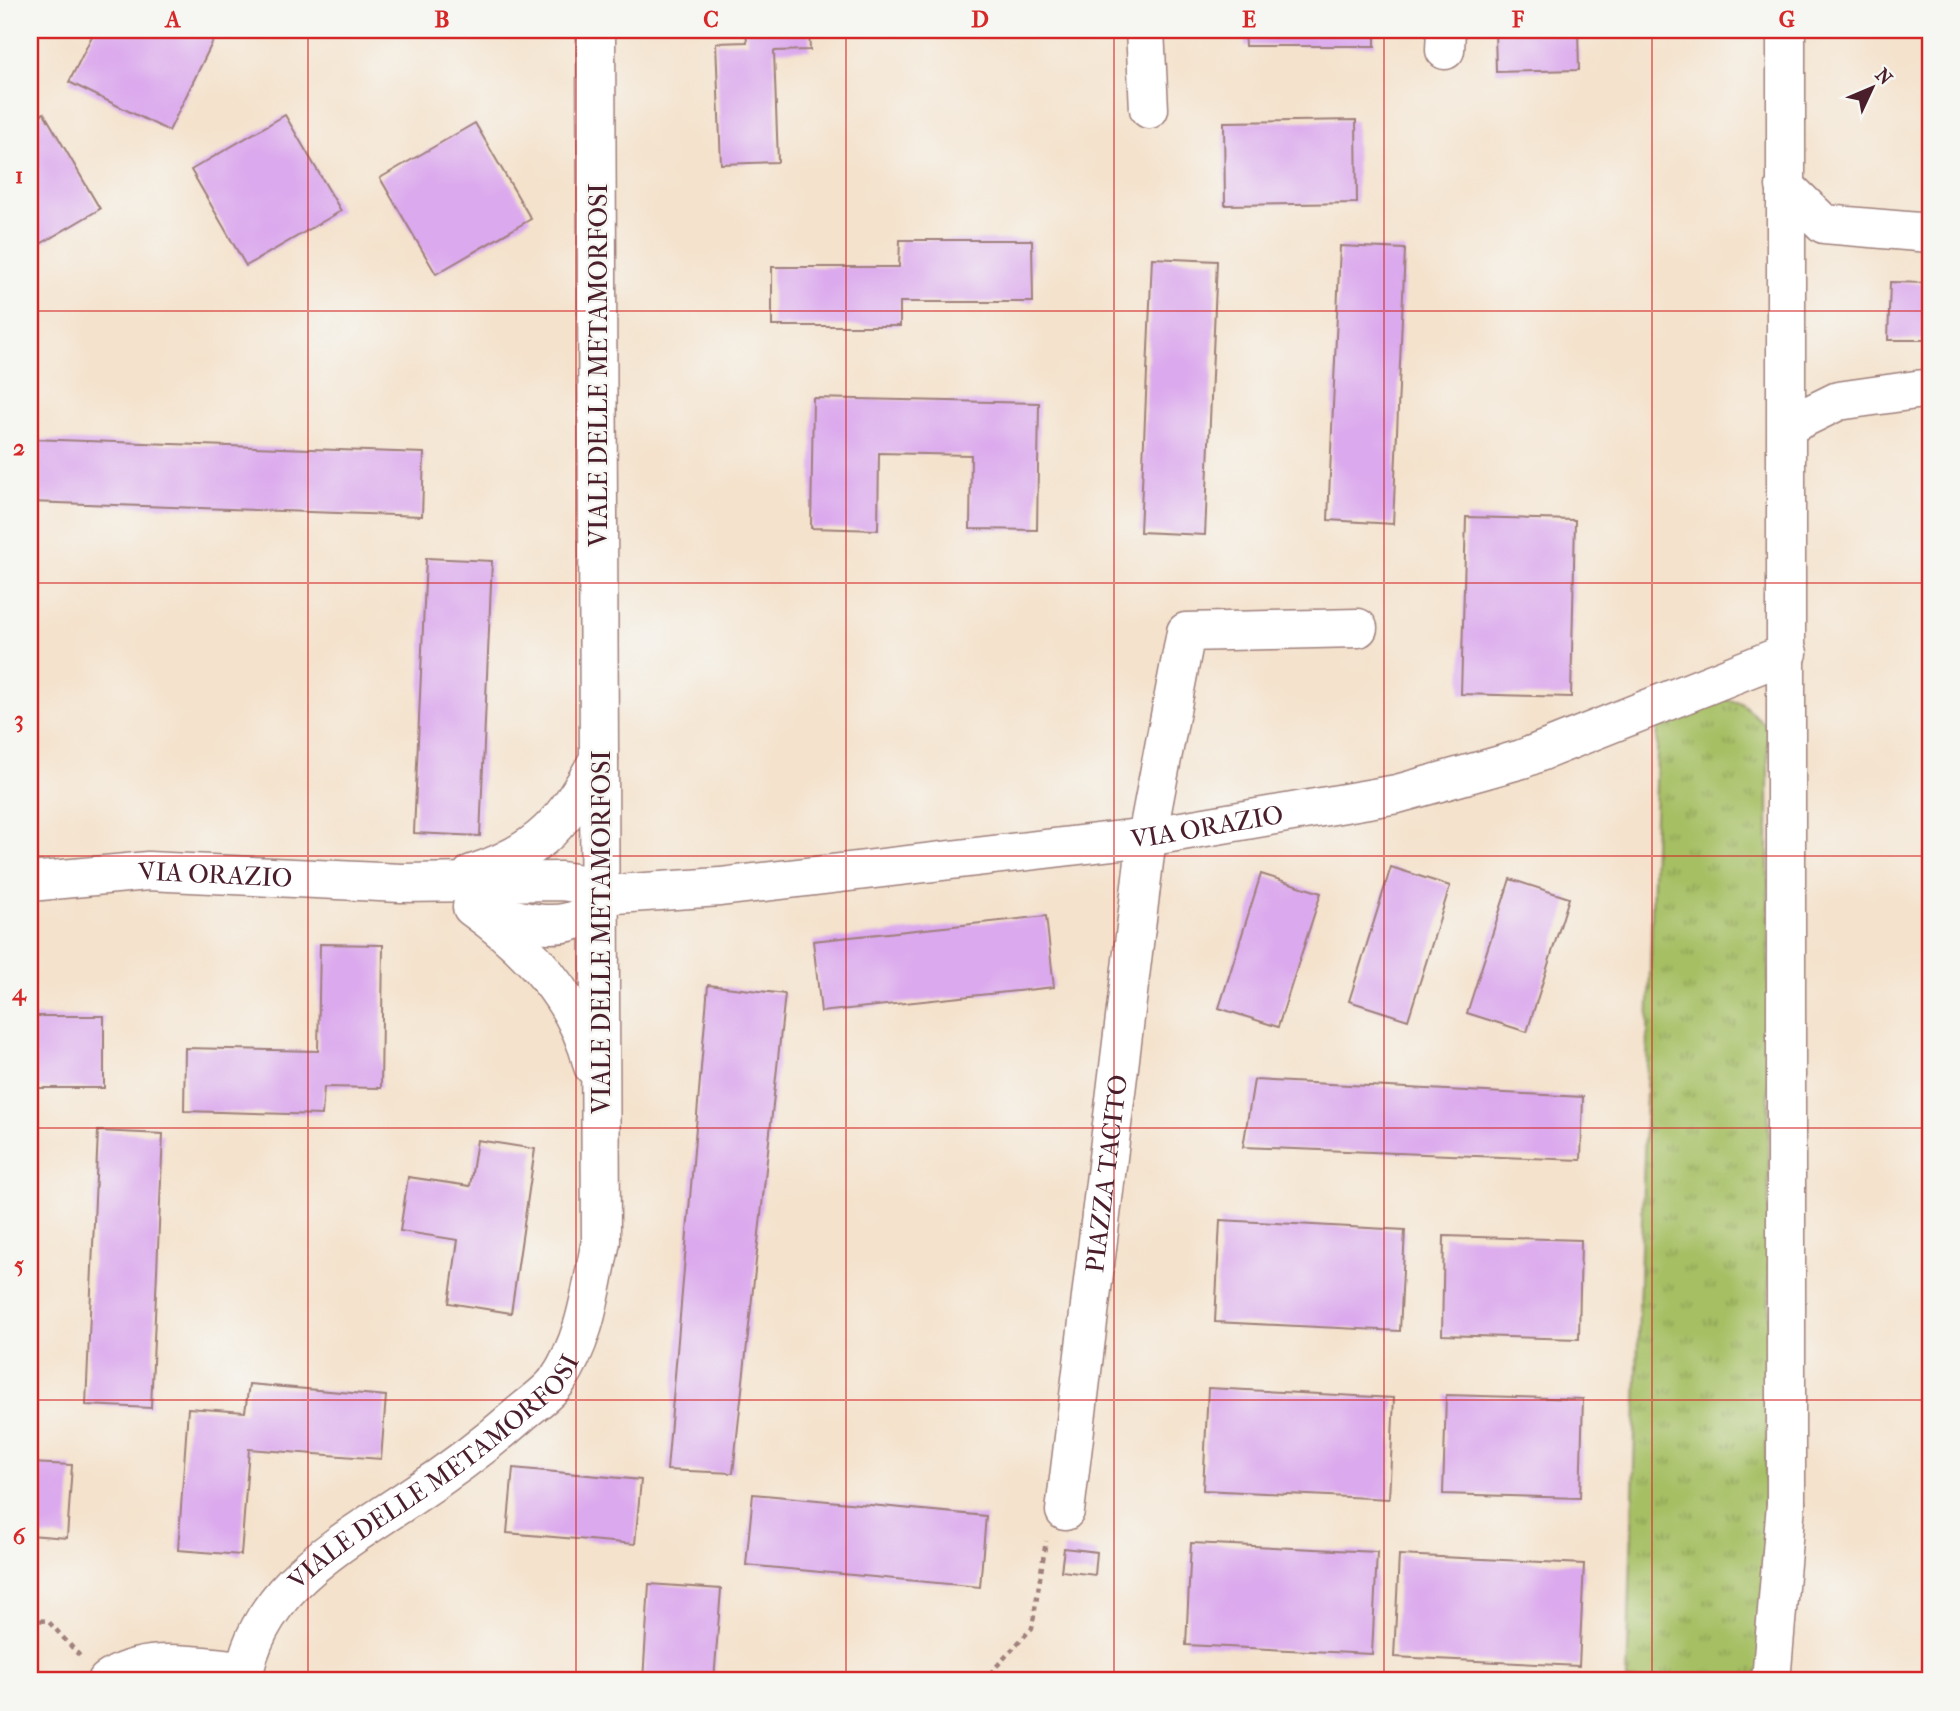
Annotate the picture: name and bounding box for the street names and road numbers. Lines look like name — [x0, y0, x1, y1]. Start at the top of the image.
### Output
street label: VIALE DELLE METAMORFOSI — [583, 183, 614, 548]
street label: VIALE DELLE METAMORFOSI — [586, 750, 617, 1115]
street label: VIA ORAZIO — [1128, 799, 1285, 855]
street label: VIA ORAZIO — [136, 855, 293, 894]
street label: PIAZZA TACITO — [1079, 1073, 1134, 1274]
street label: VIALE DELLE METAMORFOSI — [281, 1349, 586, 1597]

